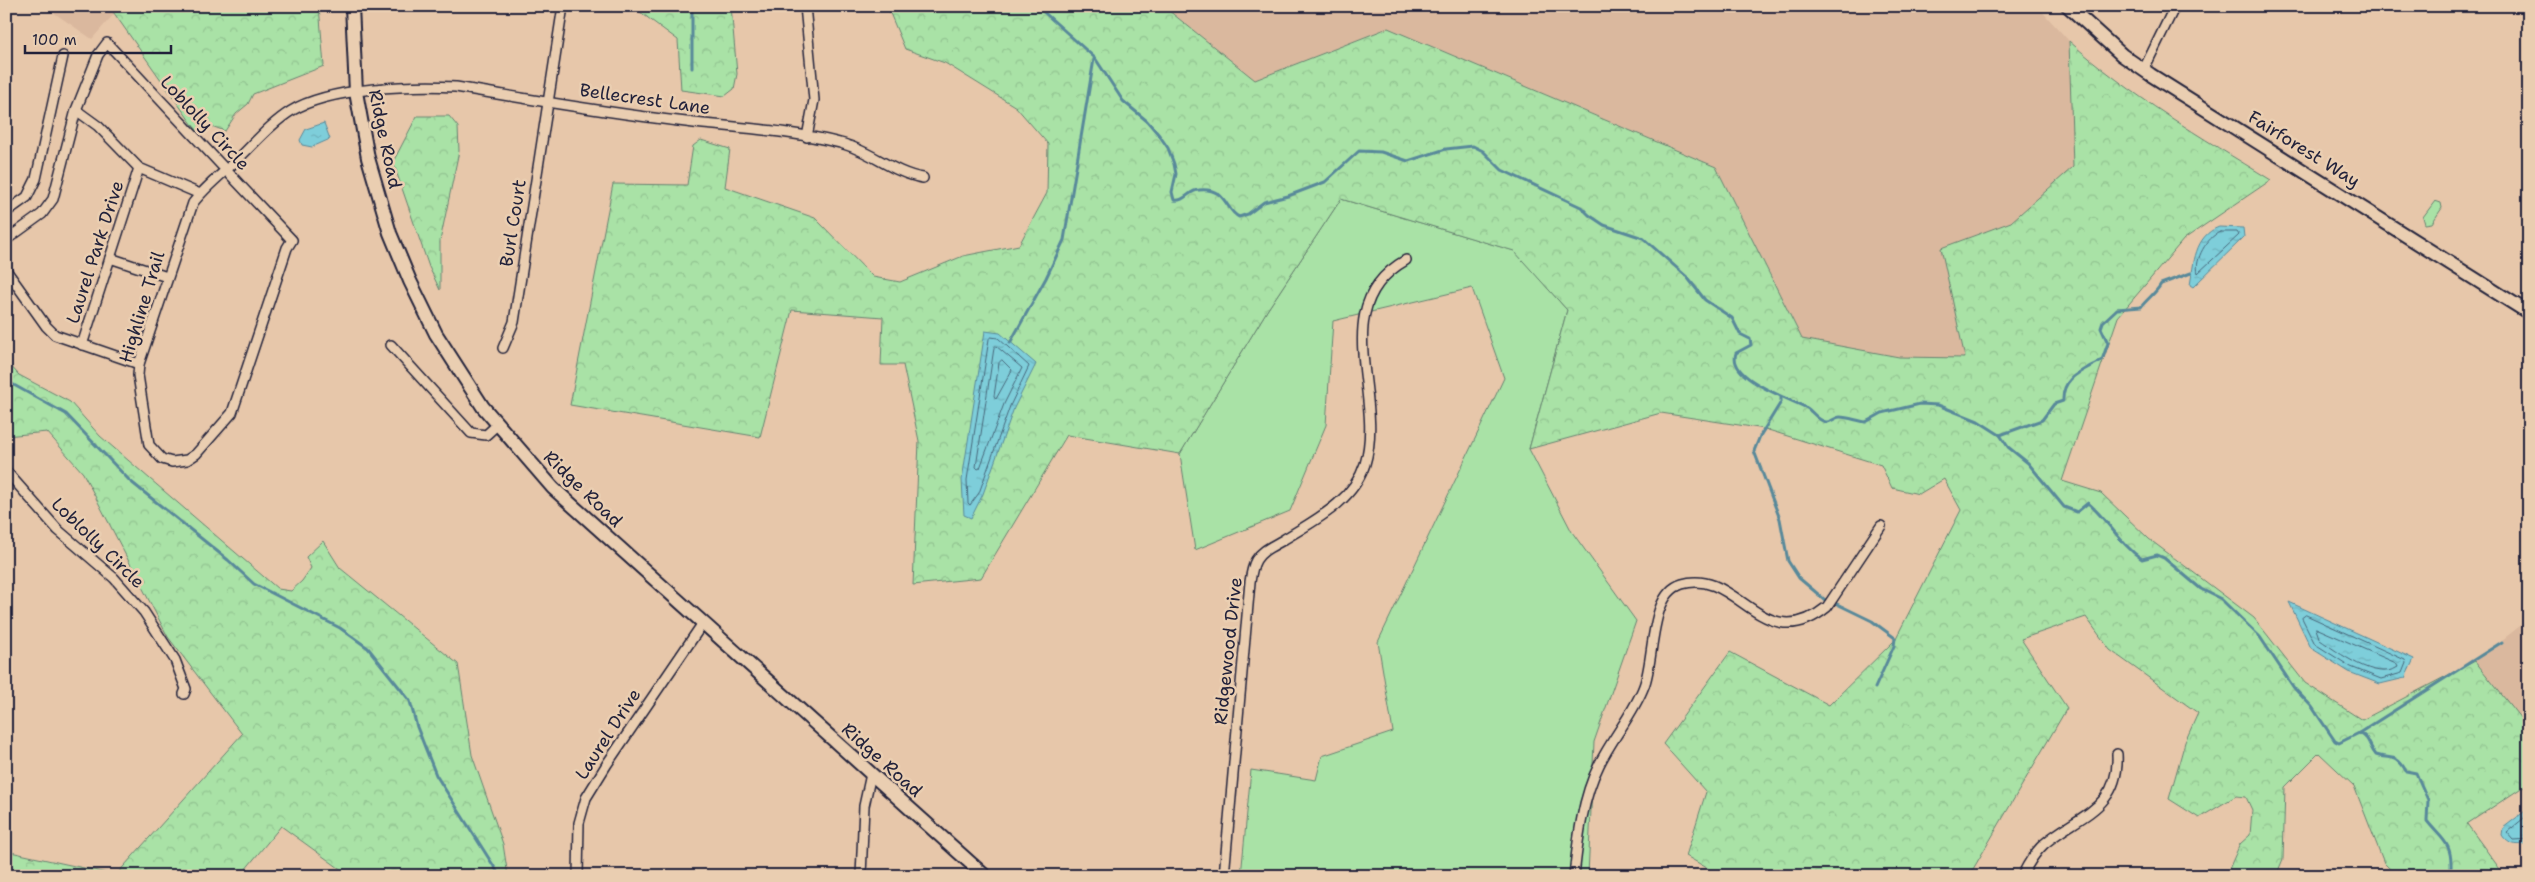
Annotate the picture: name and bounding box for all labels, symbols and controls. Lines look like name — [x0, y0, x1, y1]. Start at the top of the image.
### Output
scale bar — [25, 22, 171, 54]
text: 100 m — [32, 30, 77, 50]
street label: Loblolly Circle — [155, 71, 255, 175]
street label: Bellecrest Lane — [578, 78, 712, 120]
street label: Ridge Road — [363, 87, 407, 191]
street label: Fairforest Way — [2244, 105, 2364, 193]
street label: Laurel Park Drive — [61, 177, 129, 327]
street label: Burl Court — [494, 178, 532, 268]
street label: Highline Trail — [114, 248, 171, 366]
street label: Ridge Road — [538, 445, 628, 533]
street label: Loblolly Circle — [46, 492, 150, 594]
street label: Ridgewood Drive — [1208, 576, 1248, 726]
street label: Laurel Drive — [570, 684, 646, 784]
street label: Ridge Road — [836, 717, 928, 803]

